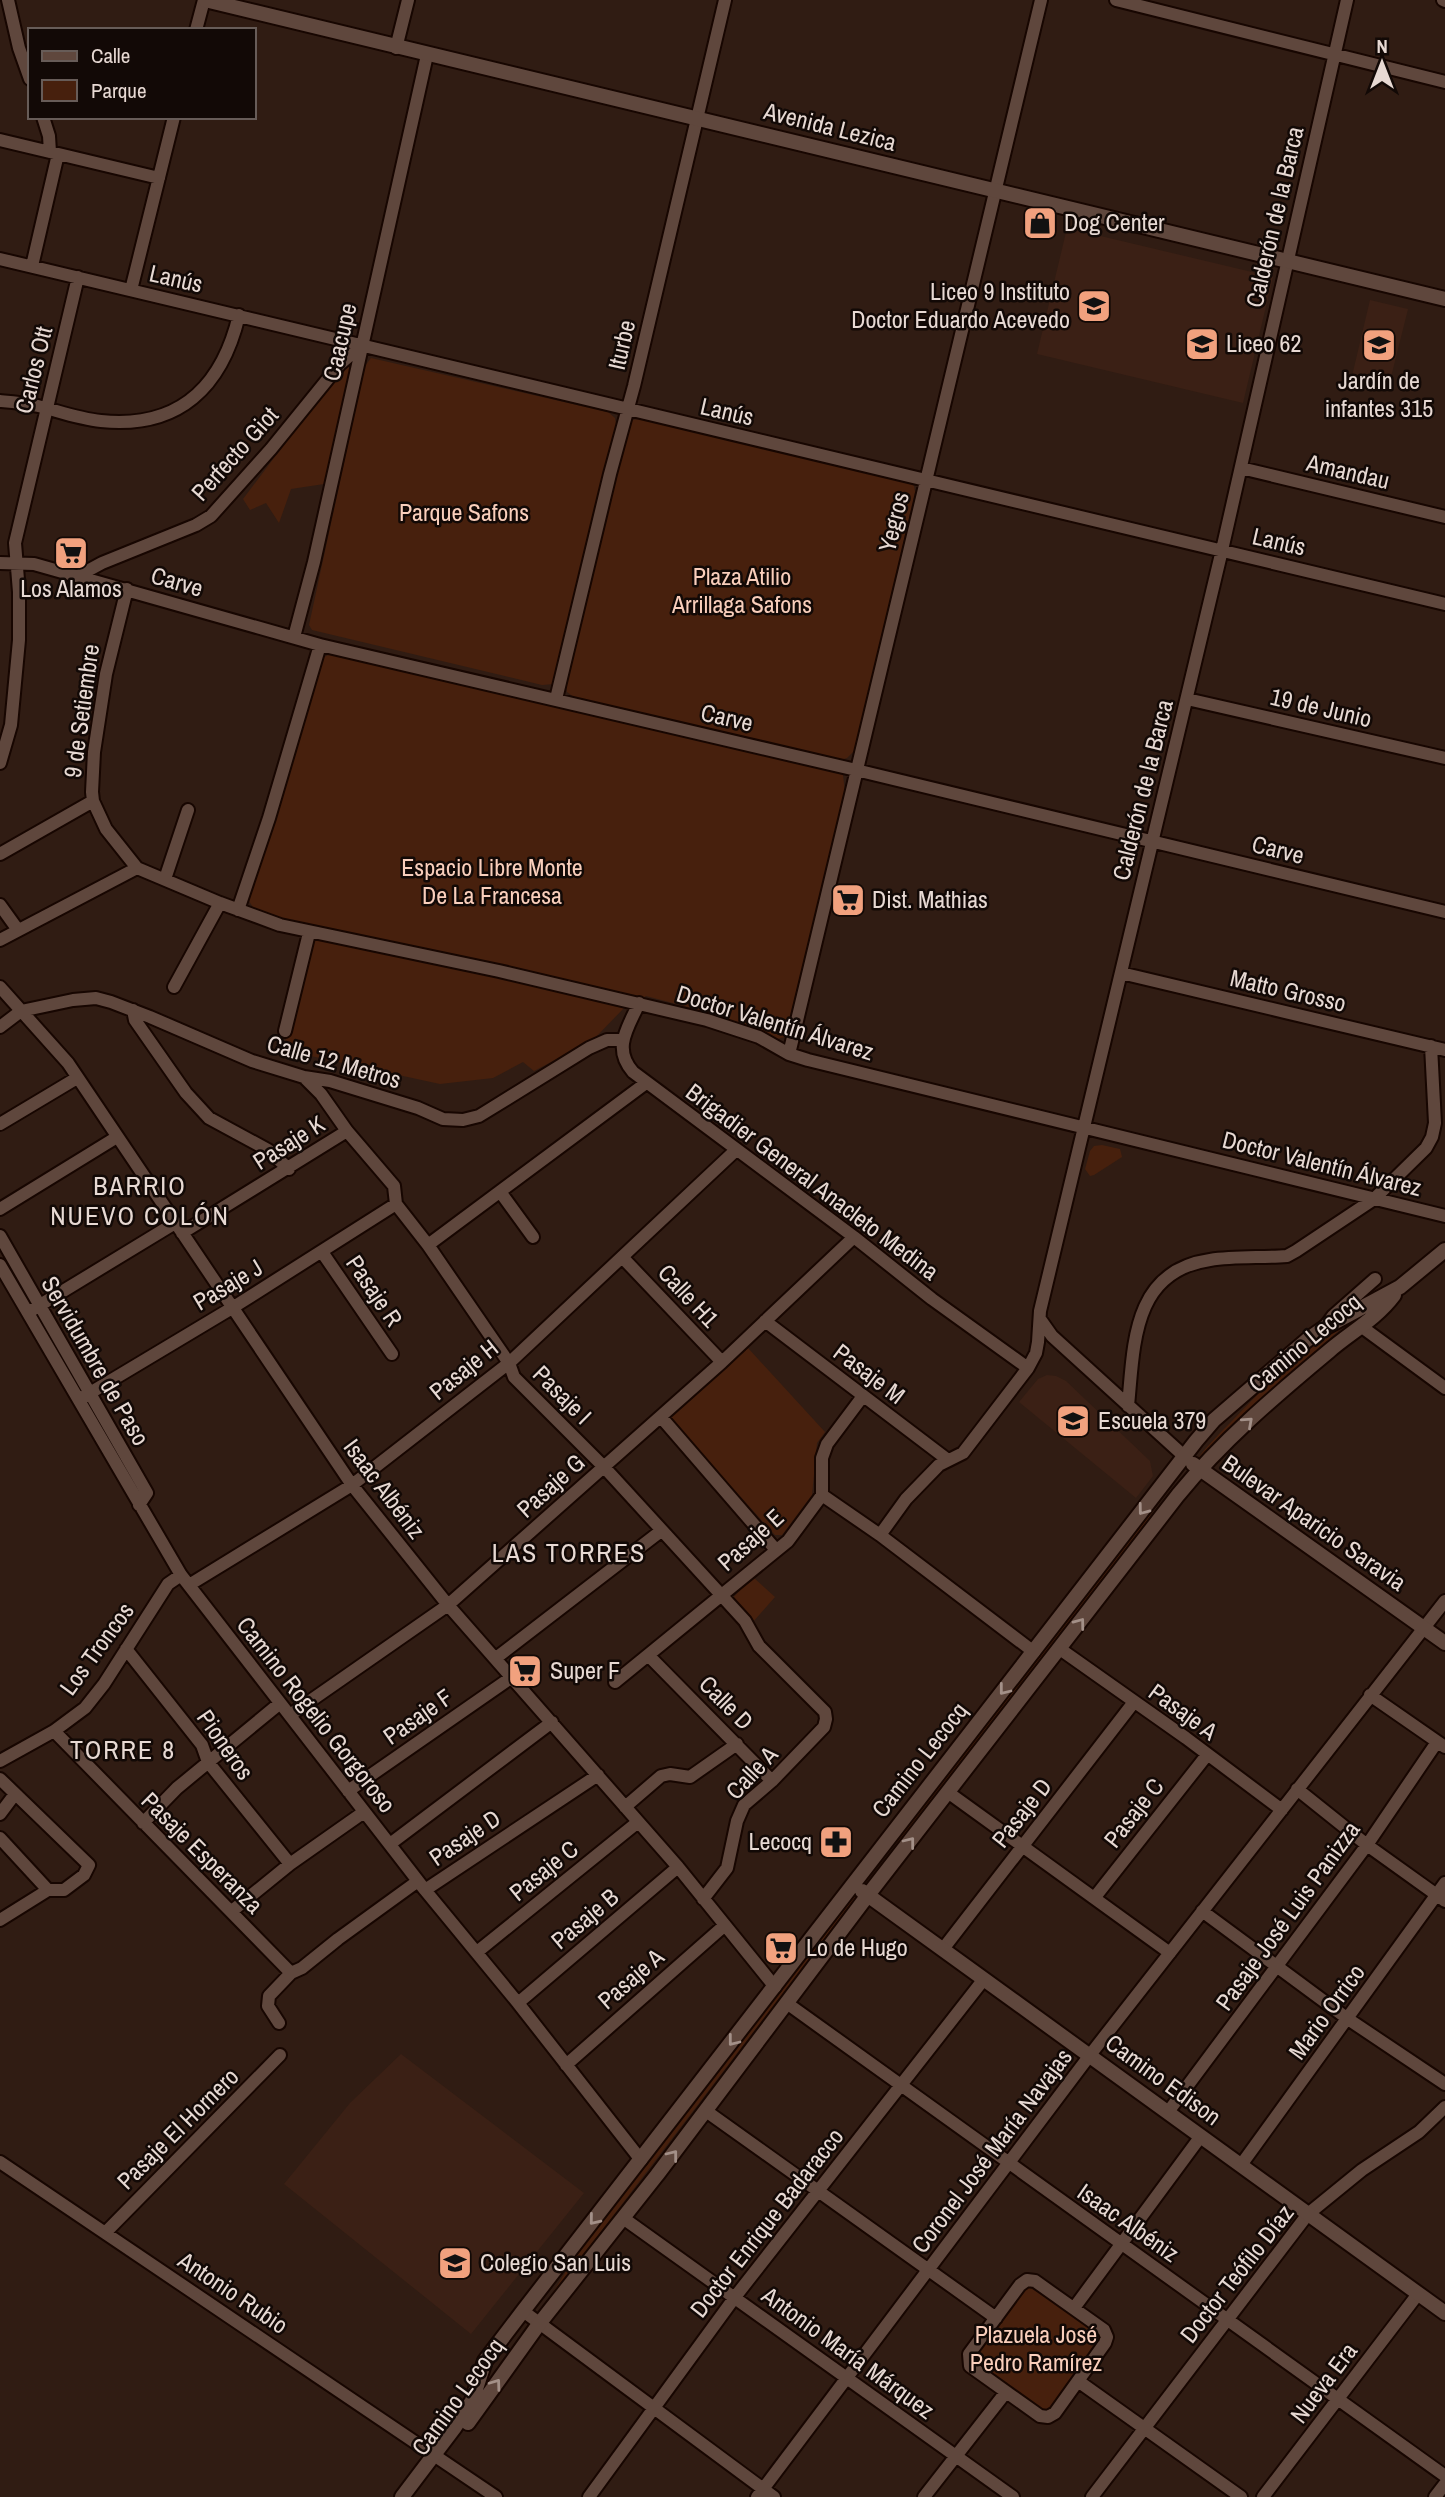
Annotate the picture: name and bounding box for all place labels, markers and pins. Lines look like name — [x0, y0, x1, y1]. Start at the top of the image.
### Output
shop icon: Dog Center — [1021, 204, 1059, 242]
place label: Dog Center — [1064, 206, 1165, 238]
place label: Liceo 9 Instituto Doctor Eduardo Acevedo — [851, 275, 1070, 335]
school or university icon: Liceo 9 Instituto Doctor Eduardo Acevedo — [1075, 287, 1113, 325]
school or university icon: Liceo 62 — [1183, 325, 1221, 363]
school or university icon: Jardín de infantes 315 — [1360, 326, 1398, 364]
place label: Liceo 62 — [1226, 327, 1302, 359]
place label: Jardín de infantes 315 — [1325, 364, 1433, 424]
supermarket icon: Los Alamos — [52, 534, 90, 572]
place label: Los Alamos — [20, 572, 122, 604]
supermarket icon: Dist. Mathias — [829, 881, 867, 919]
place label: Dist. Mathias — [872, 883, 988, 915]
school or university icon: Escuela 379 — [1054, 1402, 1092, 1440]
place label: Escuela 379 — [1098, 1404, 1206, 1436]
supermarket icon: Super F — [506, 1652, 544, 1690]
place label: Super F — [550, 1654, 620, 1686]
pharmacy icon: Lecocq — [817, 1823, 855, 1861]
place label: Lecocq — [749, 1825, 812, 1857]
supermarket icon: Lo de Hugo — [762, 1929, 800, 1967]
place label: Lo de Hugo — [806, 1931, 908, 1963]
school or university icon: Colegio San Luis — [436, 2244, 474, 2282]
place label: Colegio San Luis — [480, 2246, 631, 2278]

